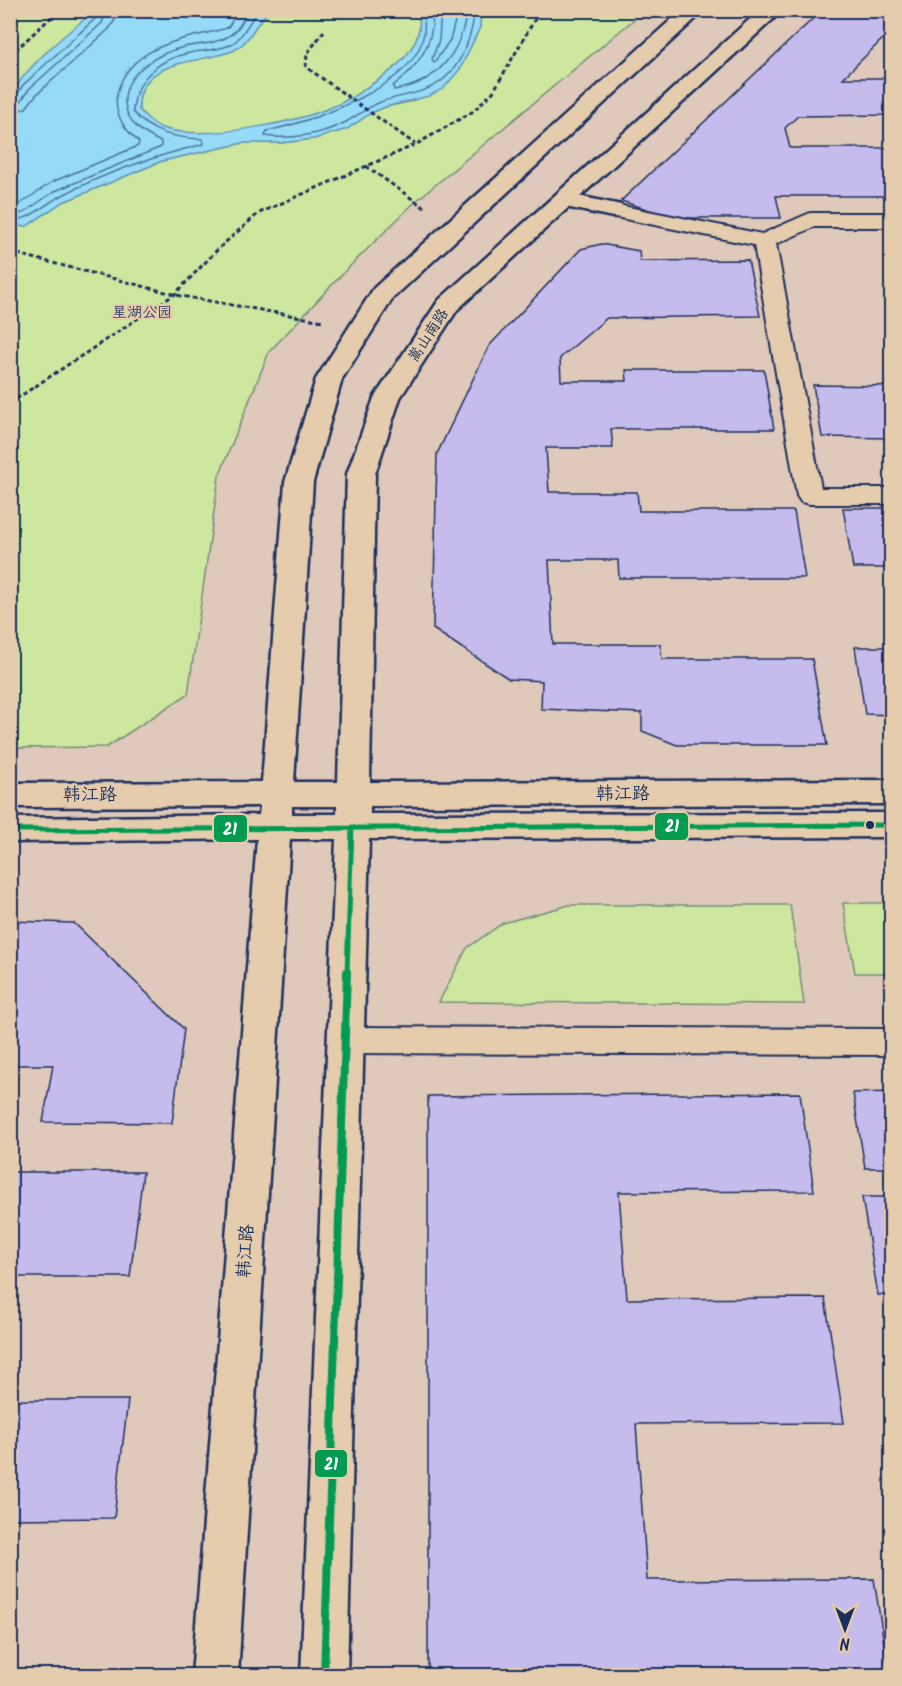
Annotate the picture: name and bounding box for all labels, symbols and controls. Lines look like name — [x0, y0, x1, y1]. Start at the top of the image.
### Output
park label: 星湖公园 — [112, 301, 172, 325]
street label: 嵩山南路 — [402, 304, 455, 367]
street label: 韩江路 — [596, 780, 650, 809]
street label: 韩江路 — [63, 781, 117, 810]
line badge: 21 — [654, 812, 689, 841]
line badge: 21 — [213, 814, 248, 843]
text: 21 — [665, 815, 679, 840]
text: 21 — [223, 818, 237, 843]
unlabelled marker — [864, 819, 876, 831]
street label: 韩江路 — [230, 1223, 263, 1279]
line badge: 21 — [314, 1449, 348, 1478]
text: 21 — [324, 1453, 338, 1478]
north arrow — [815, 1599, 875, 1659]
text: N — [840, 1630, 850, 1655]

